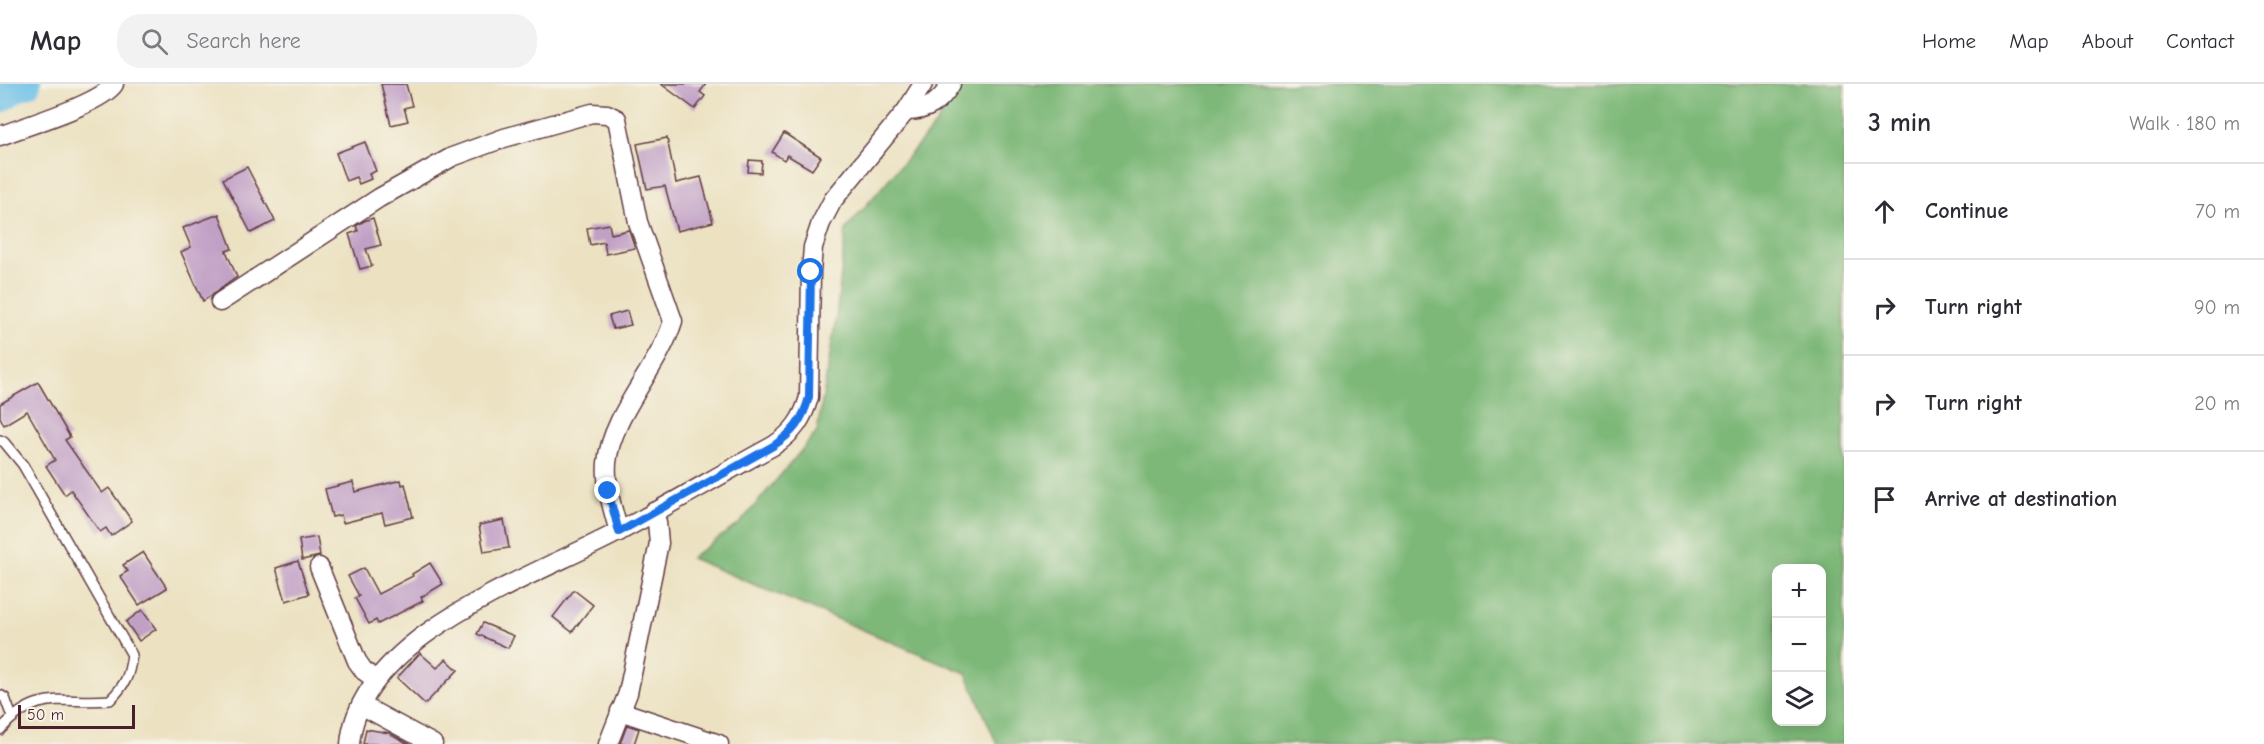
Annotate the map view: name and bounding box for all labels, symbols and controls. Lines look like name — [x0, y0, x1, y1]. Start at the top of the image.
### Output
search box — [117, 14, 537, 68]
text: Map — [30, 25, 81, 57]
icon: search — [138, 25, 171, 58]
text: Search here — [186, 28, 301, 54]
text: Home — [1922, 29, 1976, 53]
text: Map — [2009, 29, 2049, 53]
text: About — [2082, 29, 2133, 53]
text: Contact — [2166, 29, 2234, 53]
text: 3 min — [1868, 108, 1931, 138]
text: Walk · 180 m — [2129, 112, 2240, 135]
icon: ahead — [1868, 195, 1901, 228]
text: Continue — [1925, 198, 2008, 224]
text: 70 m — [2195, 200, 2240, 223]
route start — [797, 258, 823, 284]
icon: right — [1868, 291, 1901, 324]
text: Turn right — [1925, 294, 2022, 320]
text: 90 m — [2194, 296, 2240, 319]
icon: right — [1868, 387, 1901, 420]
text: Turn right — [1925, 390, 2022, 416]
text: 20 m — [2194, 392, 2240, 415]
route end — [594, 477, 620, 503]
icon: arrive — [1868, 483, 1901, 516]
text: Arrive at destination — [1925, 486, 2117, 512]
map controls — [1772, 564, 1826, 726]
button: + — [1772, 564, 1826, 618]
button: − — [1772, 618, 1826, 672]
button: layers — [1772, 672, 1826, 726]
scale bar — [18, 702, 135, 730]
text: 50 m — [27, 706, 64, 724]

